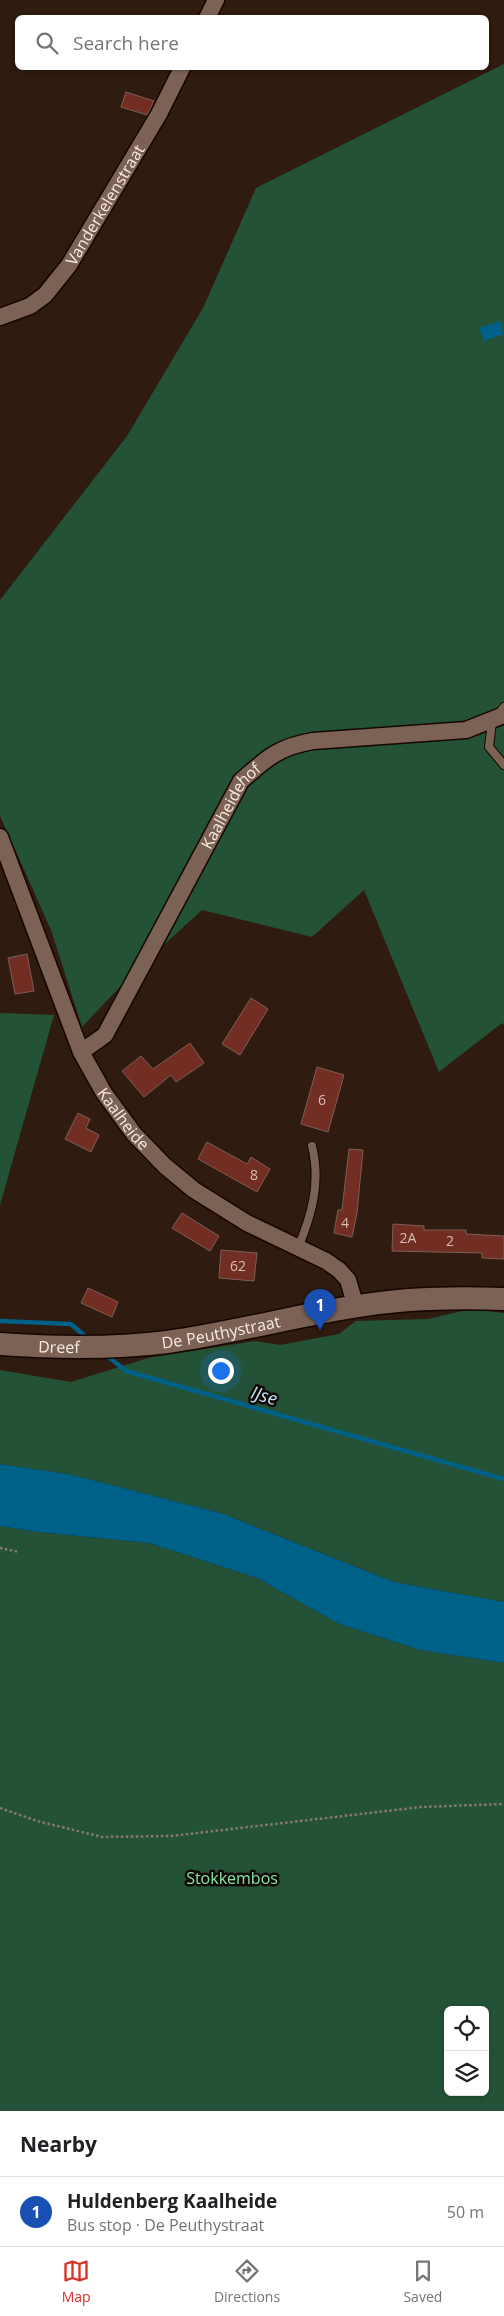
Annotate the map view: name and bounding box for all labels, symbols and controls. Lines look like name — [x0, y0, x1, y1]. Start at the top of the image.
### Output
search box — [15, 15, 489, 70]
icon: search — [33, 29, 61, 57]
text: Search here — [73, 30, 179, 56]
street label: Vanderkelenstraat — [60, 140, 150, 269]
street label: Kaalheidehof — [196, 757, 266, 853]
street label: Kaalheide — [93, 1083, 154, 1155]
house number: 6 — [318, 1090, 326, 1109]
house number: 8 — [250, 1165, 258, 1184]
house number: 4 — [341, 1213, 349, 1232]
house number: 2A — [400, 1228, 417, 1247]
house number: 2 — [446, 1231, 454, 1250]
house number: 62 — [230, 1256, 246, 1275]
pin: 1 — [304, 1289, 336, 1330]
street label: De Peuthystraat — [160, 1310, 282, 1354]
street label: Dreef — [38, 1335, 81, 1358]
your location — [208, 1358, 234, 1384]
water label: IJse — [248, 1380, 280, 1410]
park label: Stokkembos — [186, 1867, 278, 1889]
map controls — [444, 2006, 489, 2096]
button: locate — [444, 2006, 489, 2051]
button: layers — [444, 2051, 489, 2096]
text: Nearby — [20, 2130, 97, 2158]
text: Huldenberg Kaalheide — [67, 2188, 277, 2214]
text: 1 — [31, 2201, 41, 2223]
text: 50 m — [447, 2201, 484, 2223]
text: Bus stop · De Peuthystraat — [67, 2214, 264, 2236]
tab: Map — [62, 2257, 91, 2306]
tab: Directions — [214, 2257, 280, 2306]
tab: Saved — [403, 2257, 442, 2306]

